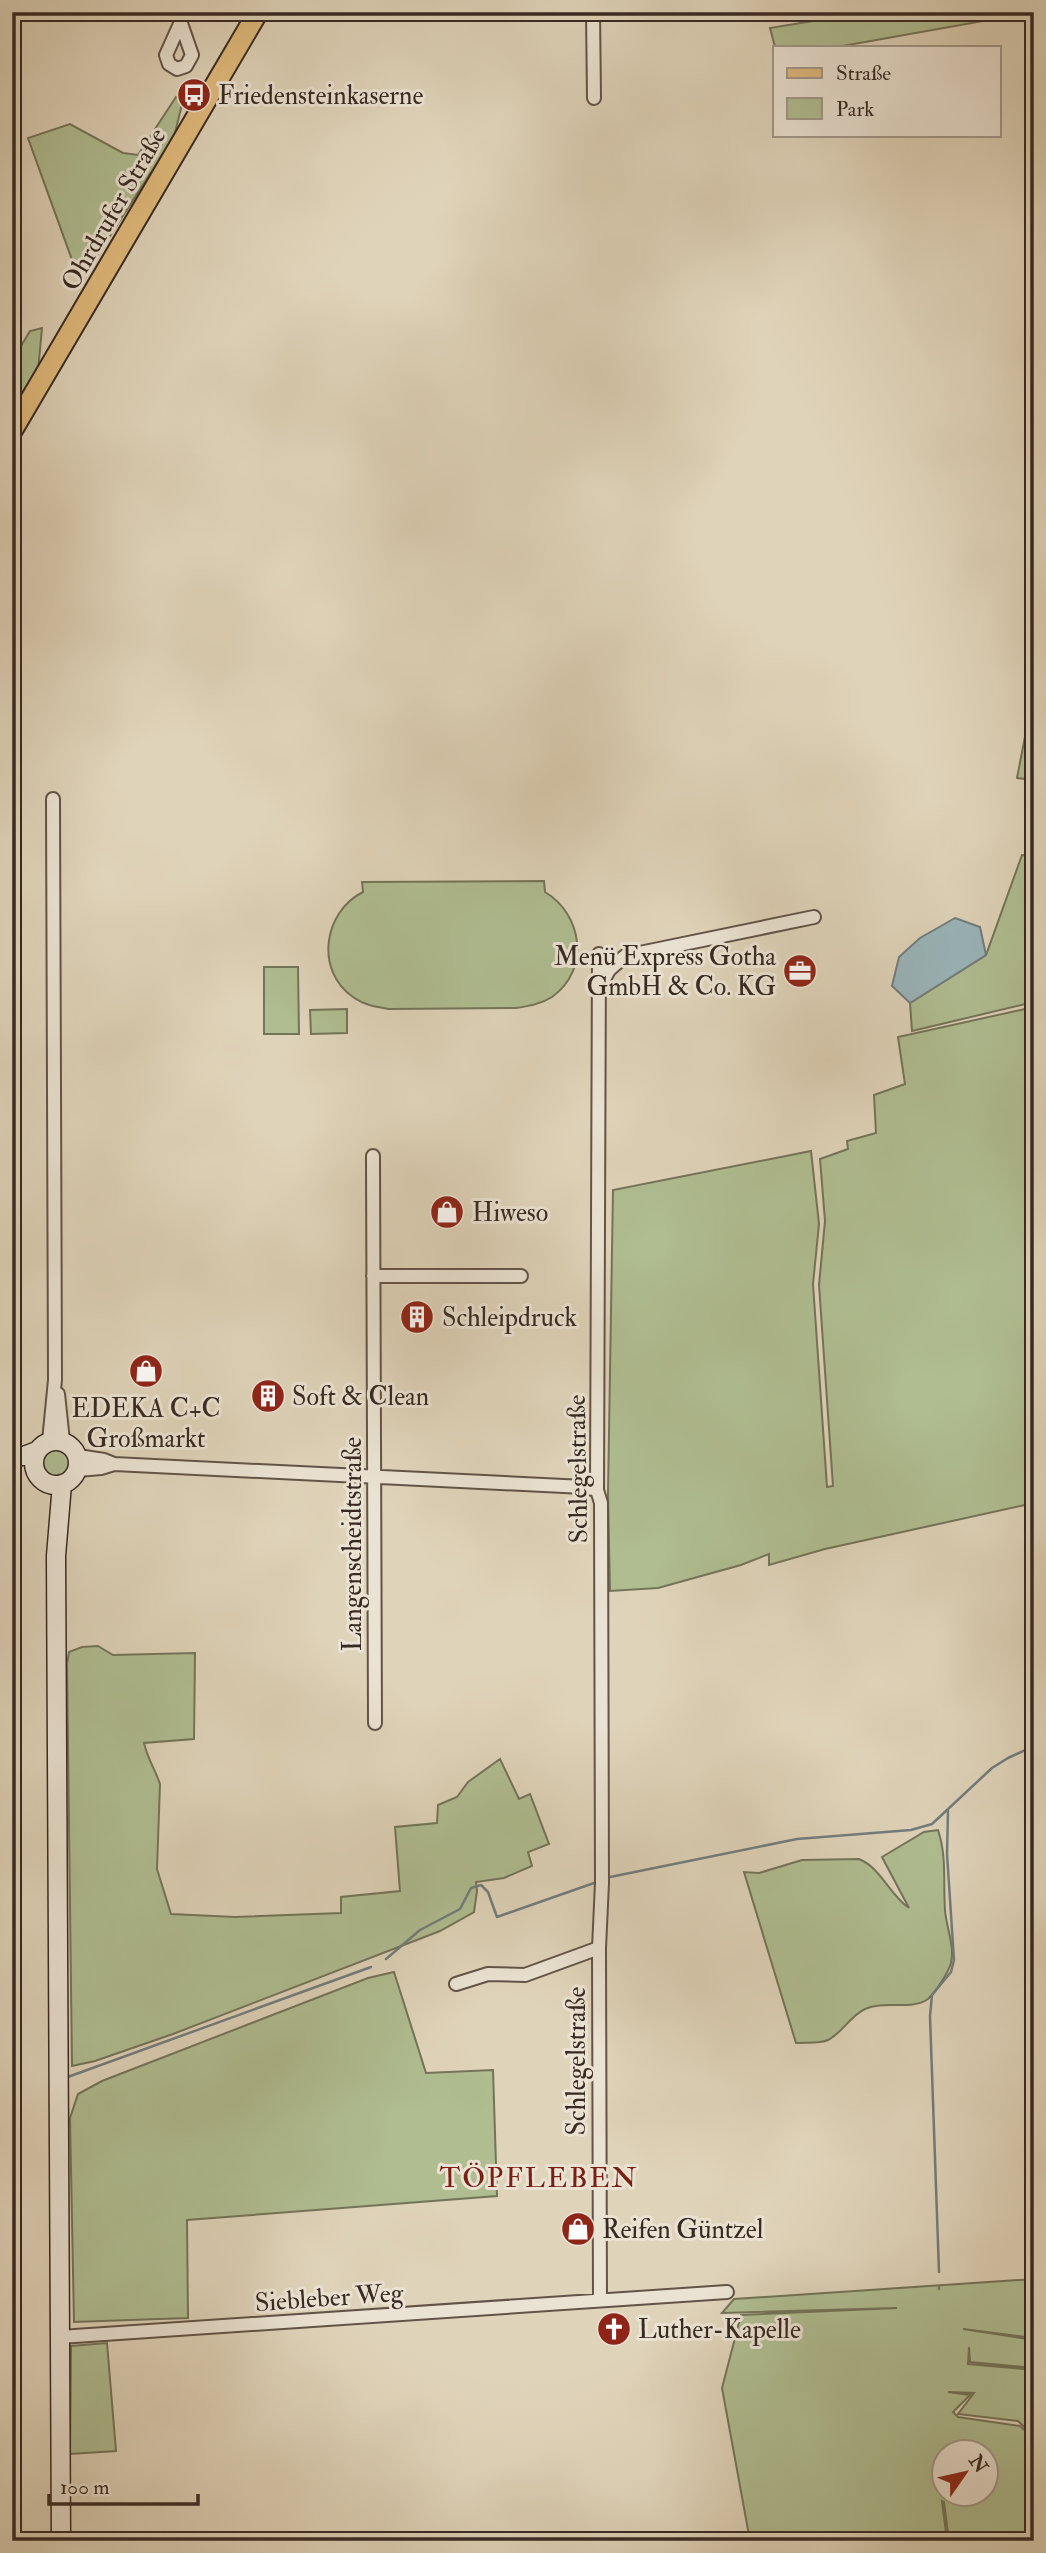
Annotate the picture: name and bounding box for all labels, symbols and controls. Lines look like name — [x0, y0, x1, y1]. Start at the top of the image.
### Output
legend — [773, 46, 1000, 136]
text: Straße — [836, 60, 891, 87]
bus stop icon: Friedensteinkaserne — [175, 76, 213, 114]
place label: Friedensteinkaserne — [218, 80, 423, 112]
text: Park — [836, 96, 874, 123]
street label: Ohrdrufer Straße — [54, 122, 173, 297]
place label: Menü Express Gotha GmbH & Co. KG — [554, 941, 776, 1003]
office icon: Menü Express Gotha GmbH & Co. KG — [781, 952, 819, 990]
shop icon: Hiweso — [428, 1193, 466, 1231]
place label: Hiweso — [472, 1197, 548, 1229]
building icon: Schleipdruck — [398, 1298, 436, 1336]
place label: Schleipdruck — [442, 1302, 577, 1335]
shop icon: EDEKA C+C Großmarkt — [127, 1352, 165, 1390]
building icon: Soft & Clean — [249, 1377, 287, 1415]
place label: Soft & Clean — [292, 1381, 429, 1413]
place label: EDEKA C+C Großmarkt — [71, 1393, 221, 1455]
street label: Schlegelstraße — [561, 1394, 595, 1544]
street label: Langenscheidtstraße — [337, 1437, 369, 1651]
street label: Schlegelstraße — [561, 1986, 593, 2135]
district label: TÖPFLEBEN — [439, 2161, 639, 2196]
shop icon: Reifen Güntzel — [559, 2210, 597, 2248]
place label: Reifen Güntzel — [602, 2214, 764, 2246]
street label: Siebleber Weg — [254, 2277, 406, 2319]
church icon: Luther-Kapelle — [595, 2310, 633, 2348]
place label: Luther-Kapelle — [638, 2314, 801, 2347]
north arrow — [930, 2438, 1000, 2508]
text: N — [963, 2449, 994, 2479]
scale bar — [49, 2462, 198, 2506]
text: 100 m — [60, 2474, 110, 2501]

